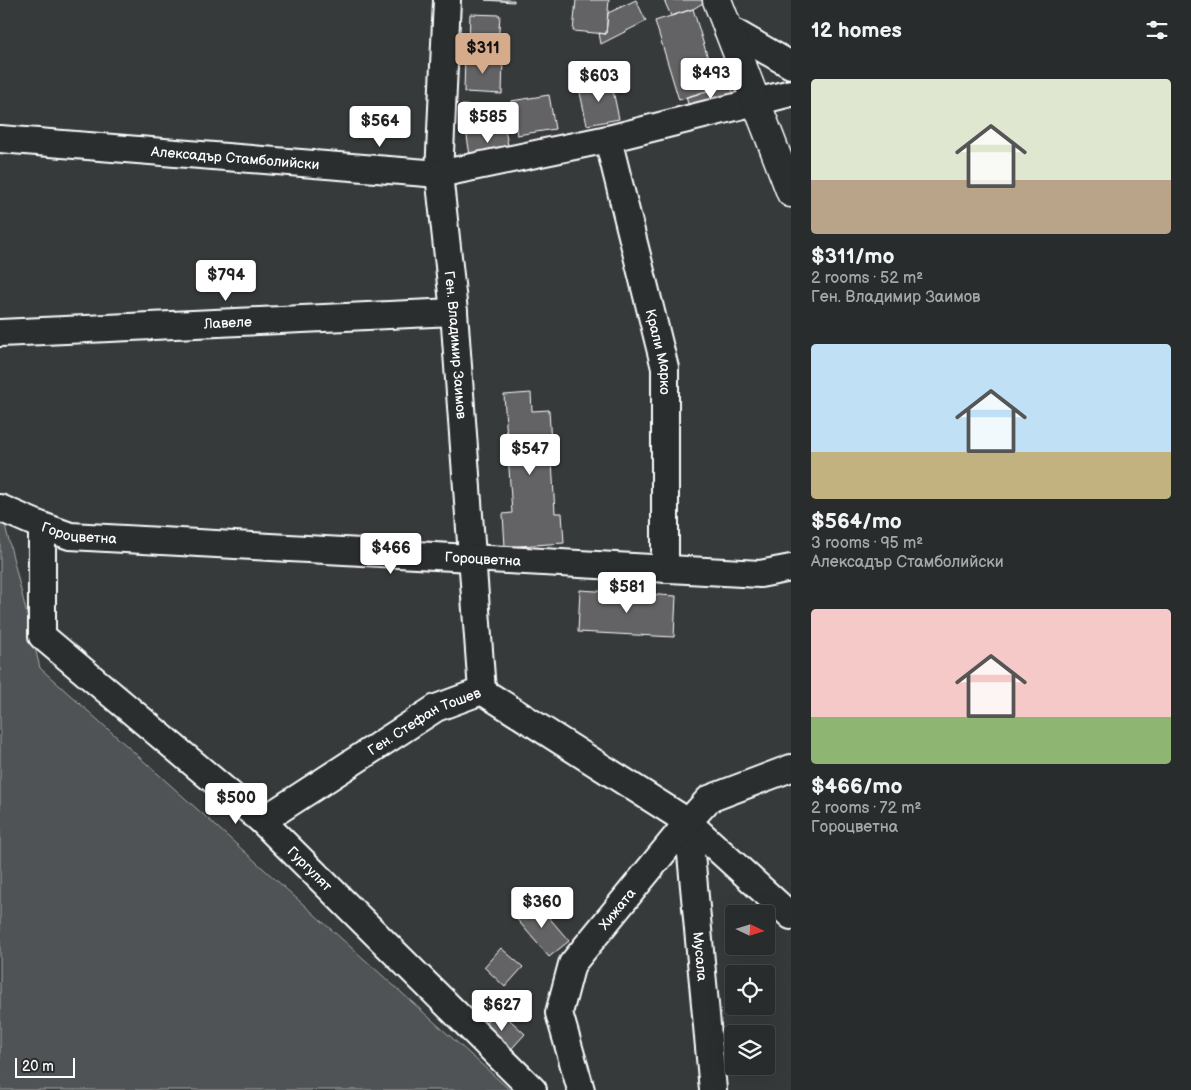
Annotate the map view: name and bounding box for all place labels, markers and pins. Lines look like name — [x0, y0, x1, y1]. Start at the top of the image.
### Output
pin: $311 — [453, 32, 513, 75]
pin: $493 — [681, 58, 741, 100]
pin: $603 — [569, 61, 629, 103]
pin: $585 — [458, 102, 518, 144]
pin: $564 — [350, 106, 410, 148]
pin: $794 — [196, 260, 256, 302]
pin: $547 — [500, 434, 560, 476]
pin: $466 — [361, 532, 421, 575]
pin: $581 — [597, 572, 657, 614]
pin: $500 — [206, 782, 266, 825]
pin: $360 — [512, 886, 572, 929]
pin: $627 — [472, 990, 532, 1032]

